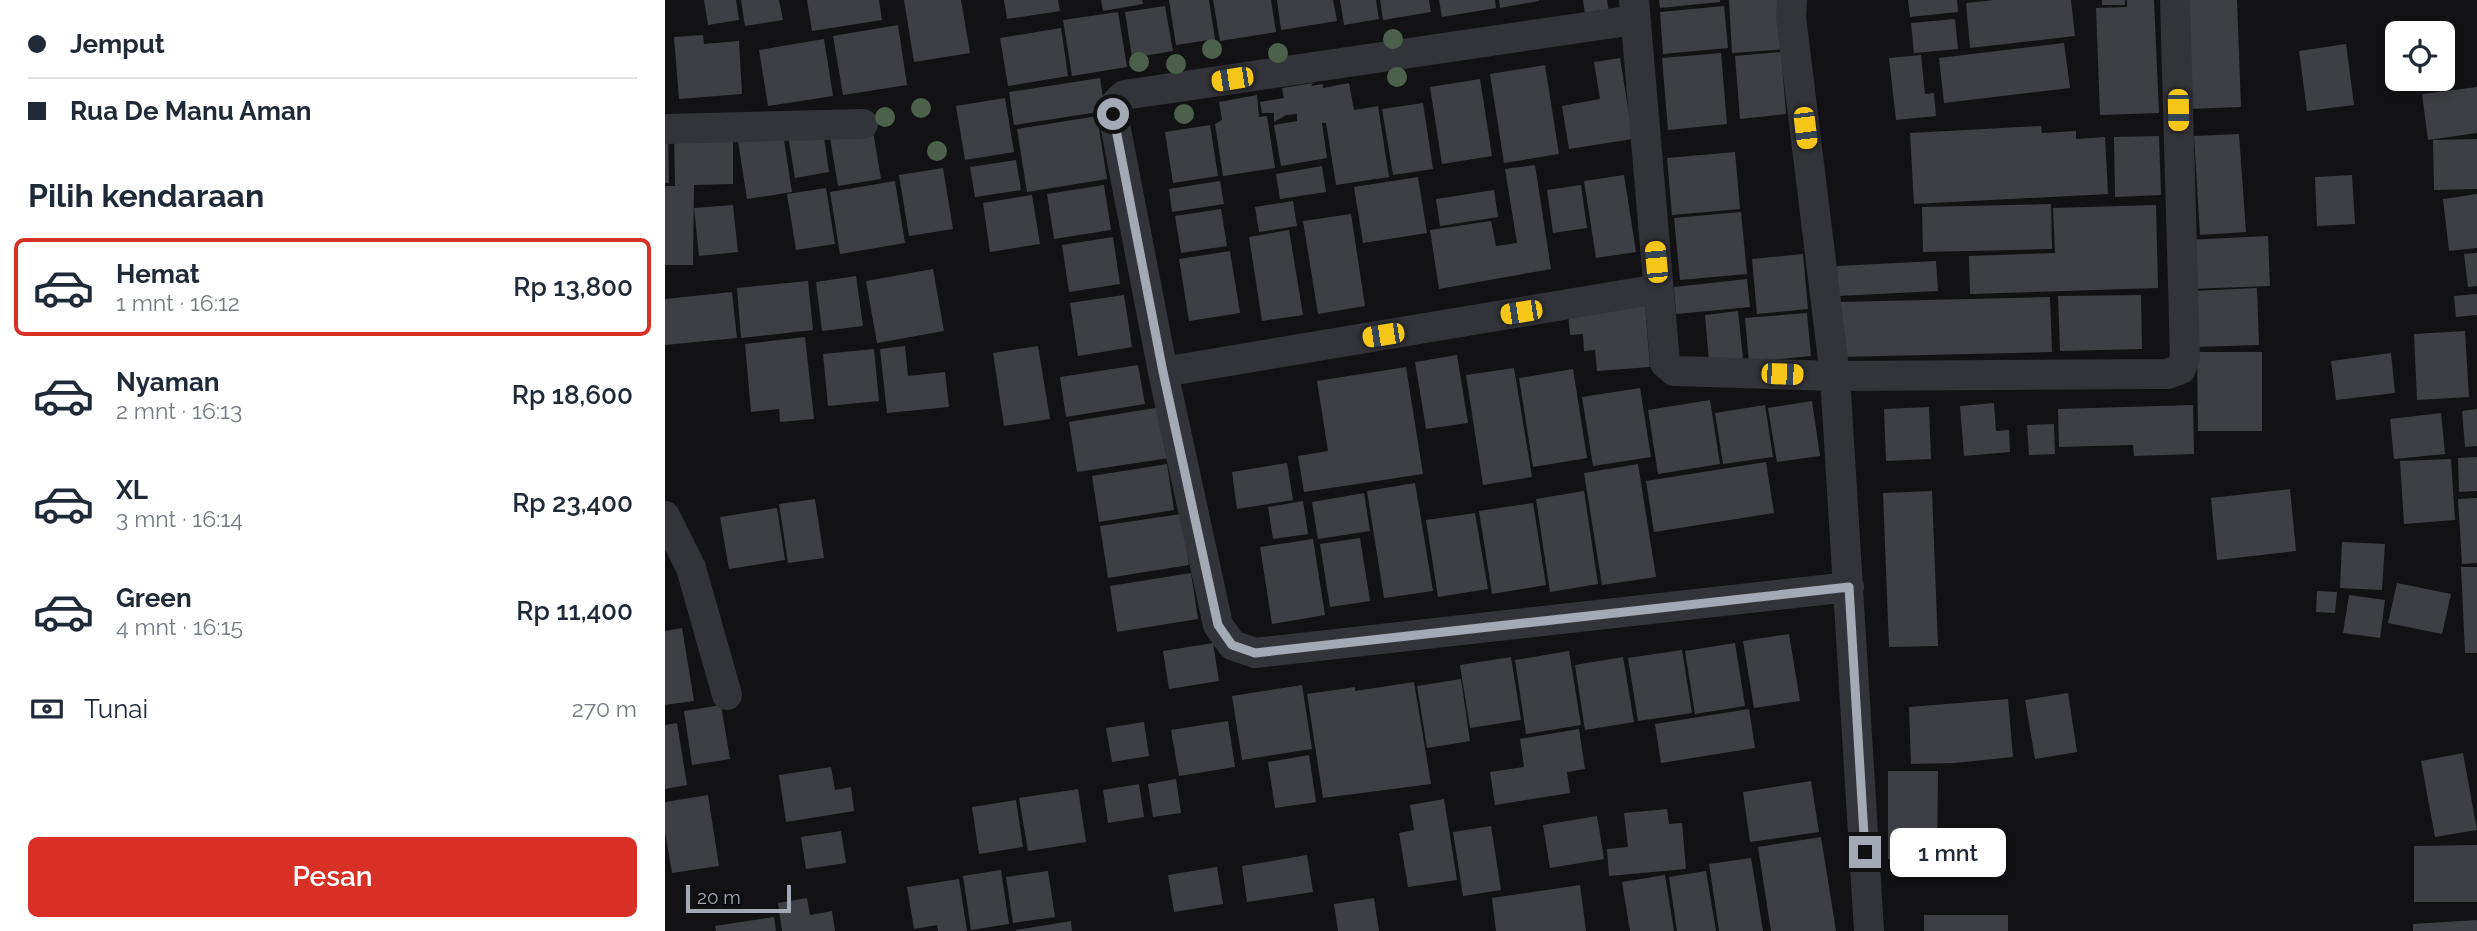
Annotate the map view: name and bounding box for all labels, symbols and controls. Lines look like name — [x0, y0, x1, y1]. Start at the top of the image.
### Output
map controls — [2385, 21, 2455, 91]
button: locate — [2385, 21, 2455, 91]
text: Jemput — [70, 29, 165, 59]
car — [1210, 65, 1255, 93]
car — [2168, 89, 2189, 131]
text: Rua De Manu Aman — [70, 96, 312, 126]
route start — [1097, 98, 1129, 130]
car — [1793, 106, 1818, 150]
text: Pilih kendaraan — [28, 177, 264, 214]
car — [1644, 240, 1669, 284]
icon: car — [32, 256, 95, 319]
text: Hemat — [116, 259, 200, 289]
text: Rp 13,800 — [513, 272, 633, 302]
text: 1 mnt · 16:12 — [116, 289, 240, 316]
car — [1499, 298, 1544, 326]
car — [1361, 321, 1406, 349]
car — [1761, 363, 1804, 385]
icon: car — [32, 364, 95, 427]
text: Nyaman — [116, 367, 220, 397]
text: Rp 18,600 — [512, 380, 633, 410]
text: 2 mnt · 16:13 — [116, 397, 242, 424]
icon: car — [32, 472, 95, 535]
text: XL — [116, 475, 148, 505]
text: Rp 23,400 — [512, 488, 633, 518]
text: 3 mnt · 16:14 — [116, 505, 243, 532]
icon: car — [32, 580, 95, 643]
text: Green — [116, 583, 192, 613]
text: Rp 11,400 — [516, 596, 633, 626]
text: 4 mnt · 16:15 — [116, 613, 243, 640]
icon: cash — [28, 690, 66, 728]
text: Tunai — [84, 694, 148, 724]
text: 270 m — [572, 695, 637, 722]
callout: 1 mnt — [1889, 828, 2005, 876]
route end — [1849, 836, 1881, 868]
button: Pesan — [28, 837, 637, 917]
text: 1 mnt — [1918, 839, 1978, 866]
scale bar — [686, 882, 791, 914]
text: 20 m — [697, 886, 741, 908]

